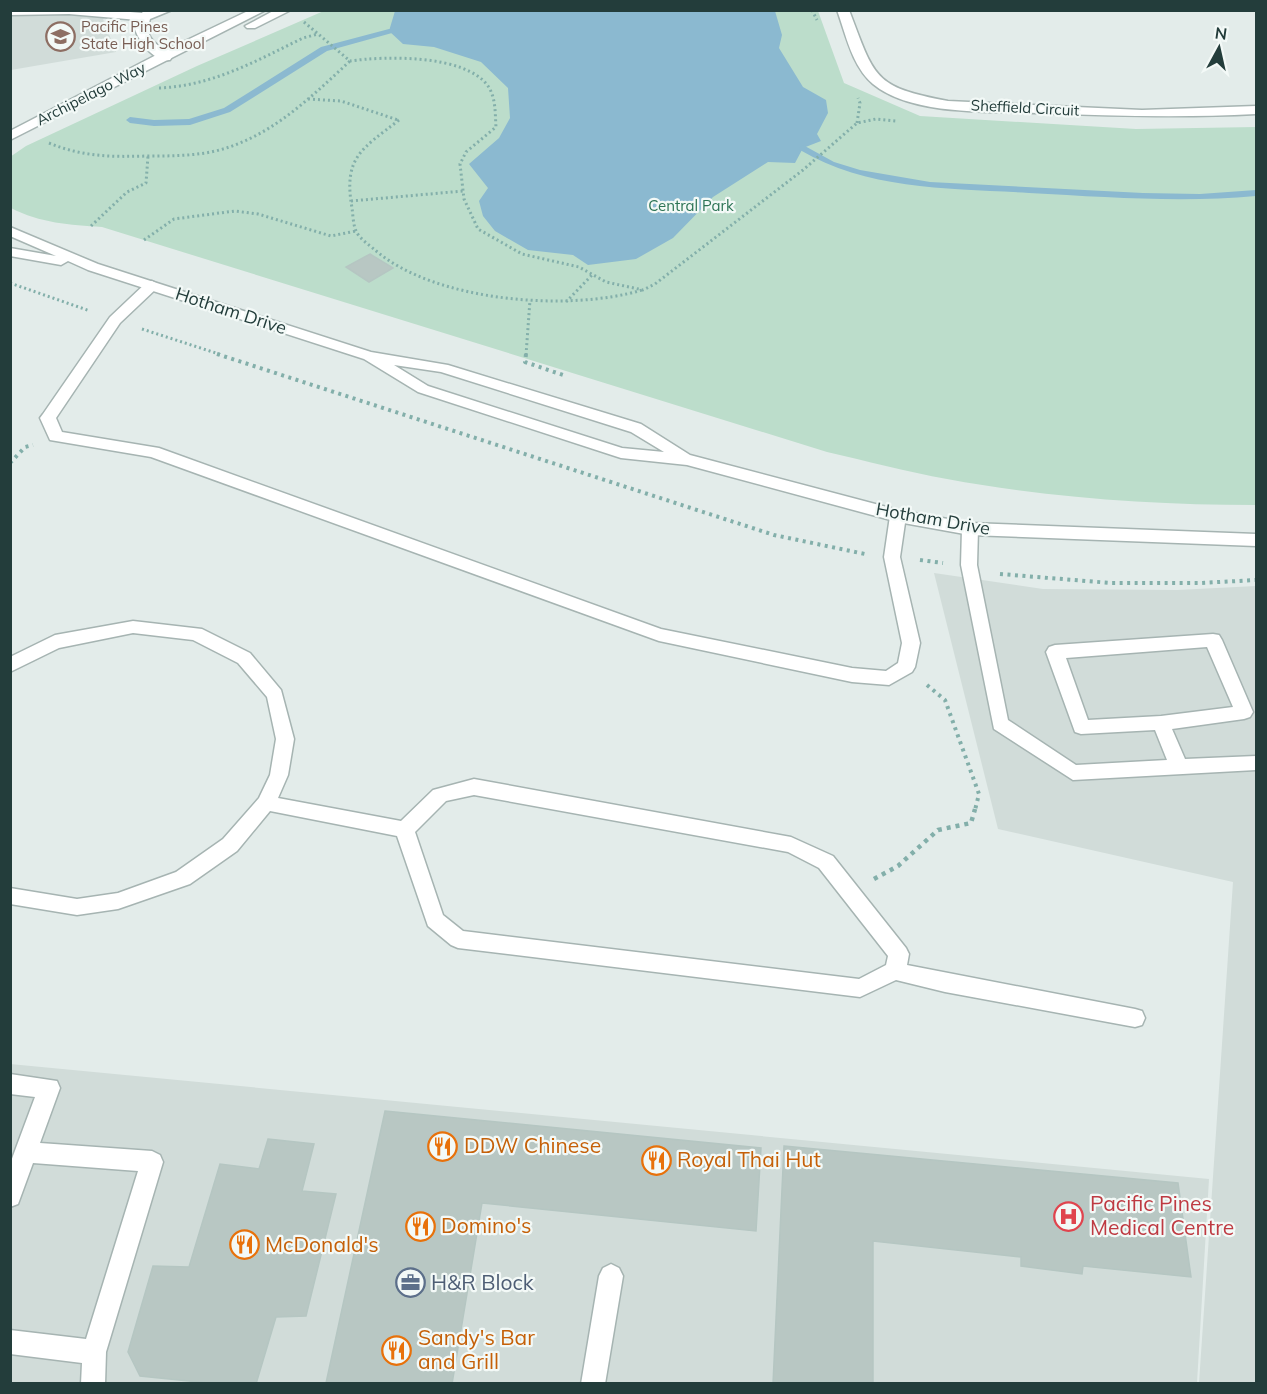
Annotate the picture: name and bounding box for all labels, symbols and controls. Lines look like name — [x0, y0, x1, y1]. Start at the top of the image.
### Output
place label: Pacific Pines State High School — [81, 17, 205, 53]
north arrow — [1189, 18, 1249, 78]
school or university icon: Pacific Pines State High School — [44, 20, 76, 52]
text: N — [1214, 22, 1228, 44]
street label: Archipelago Way — [33, 58, 149, 129]
street label: Sheffield Circuit — [970, 95, 1080, 120]
park label: Central Park — [648, 196, 734, 215]
street label: Hotham Drive — [173, 282, 290, 339]
street label: Hotham Drive — [874, 497, 992, 540]
restaurant icon: DDW Chinese — [427, 1130, 459, 1162]
place label: DDW Chinese — [464, 1132, 601, 1158]
restaurant icon: Royal Thai Hut — [640, 1144, 672, 1176]
place label: Royal Thai Hut — [677, 1146, 821, 1172]
place label: Pacific Pines Medical Centre — [1090, 1190, 1234, 1240]
hospital icon: Pacific Pines Medical Centre — [1053, 1200, 1085, 1232]
restaurant icon: Domino's — [404, 1210, 436, 1242]
place label: Domino's — [441, 1212, 531, 1238]
restaurant icon: McDonald's — [228, 1229, 260, 1261]
place label: McDonald's — [265, 1231, 379, 1257]
office icon: H&R Block — [394, 1267, 426, 1299]
place label: H&R Block — [431, 1269, 534, 1295]
place label: Sandy's Bar and Grill — [418, 1324, 535, 1374]
restaurant icon: Sandy's Bar and Grill — [381, 1334, 413, 1366]

